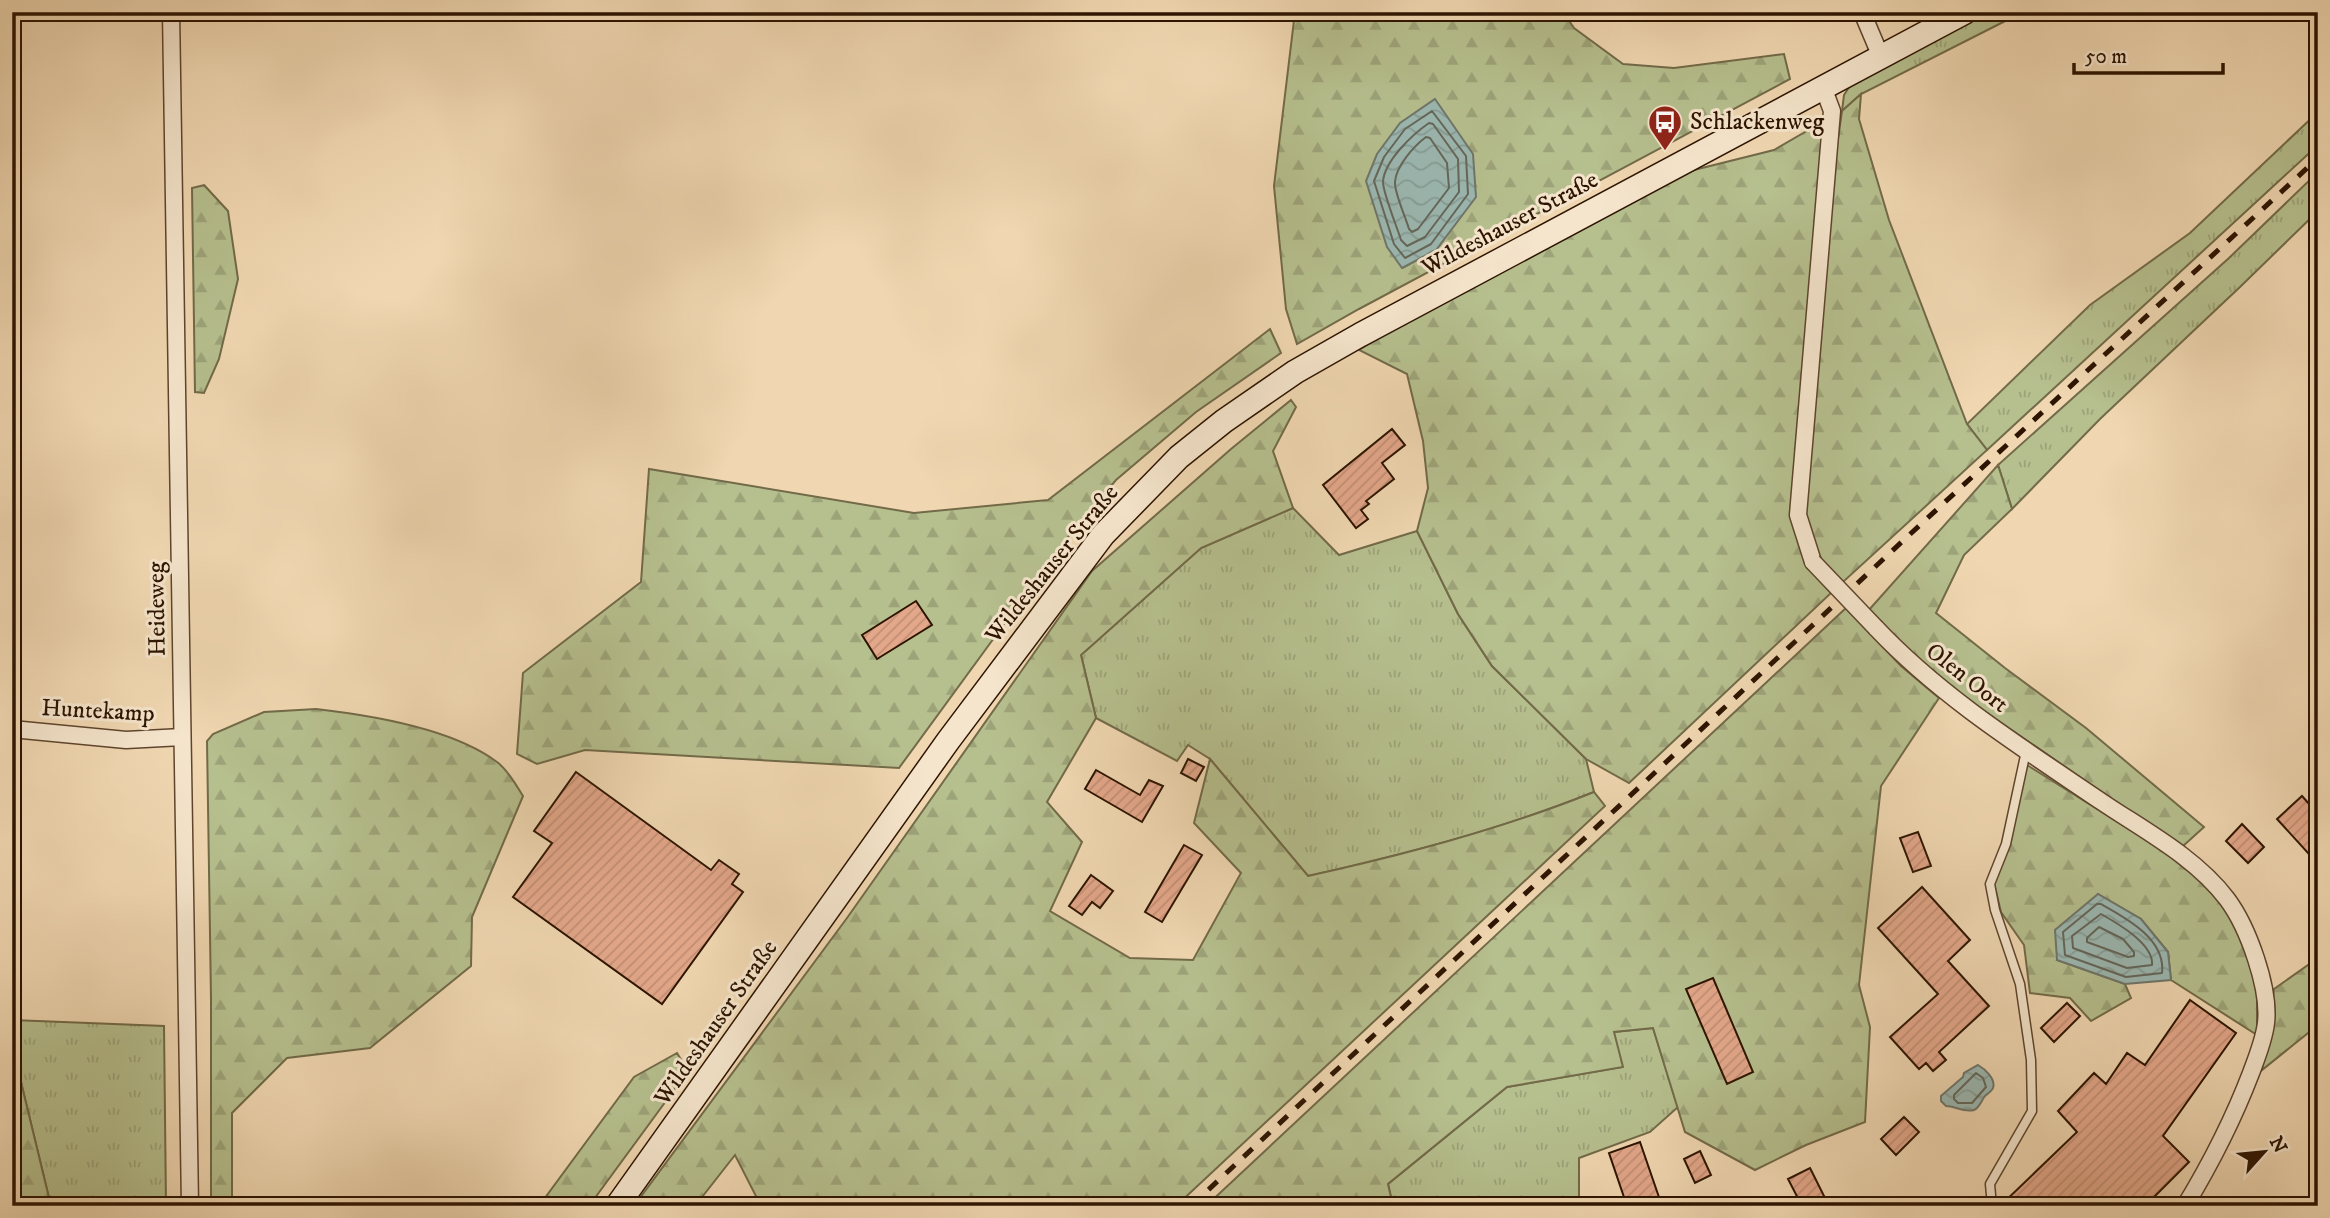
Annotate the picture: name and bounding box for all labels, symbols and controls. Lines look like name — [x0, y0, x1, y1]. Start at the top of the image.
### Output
scale bar — [2074, 32, 2223, 76]
text: 50 m — [2085, 44, 2127, 70]
bus stop icon: Schlackenweg — [1646, 103, 1684, 152]
place label: Schlackenweg — [1690, 107, 1825, 137]
street label: Wildeshauser Straße — [1416, 165, 1603, 284]
street label: Wildeshauser Straße — [978, 479, 1125, 650]
street label: Heideweg — [141, 561, 173, 657]
street label: Olen Oort — [1920, 636, 2015, 720]
street label: Huntekamp — [41, 693, 155, 729]
street label: Wildeshauser Straße — [647, 934, 784, 1113]
north arrow — [2228, 1116, 2298, 1186]
text: N — [2264, 1133, 2292, 1157]

